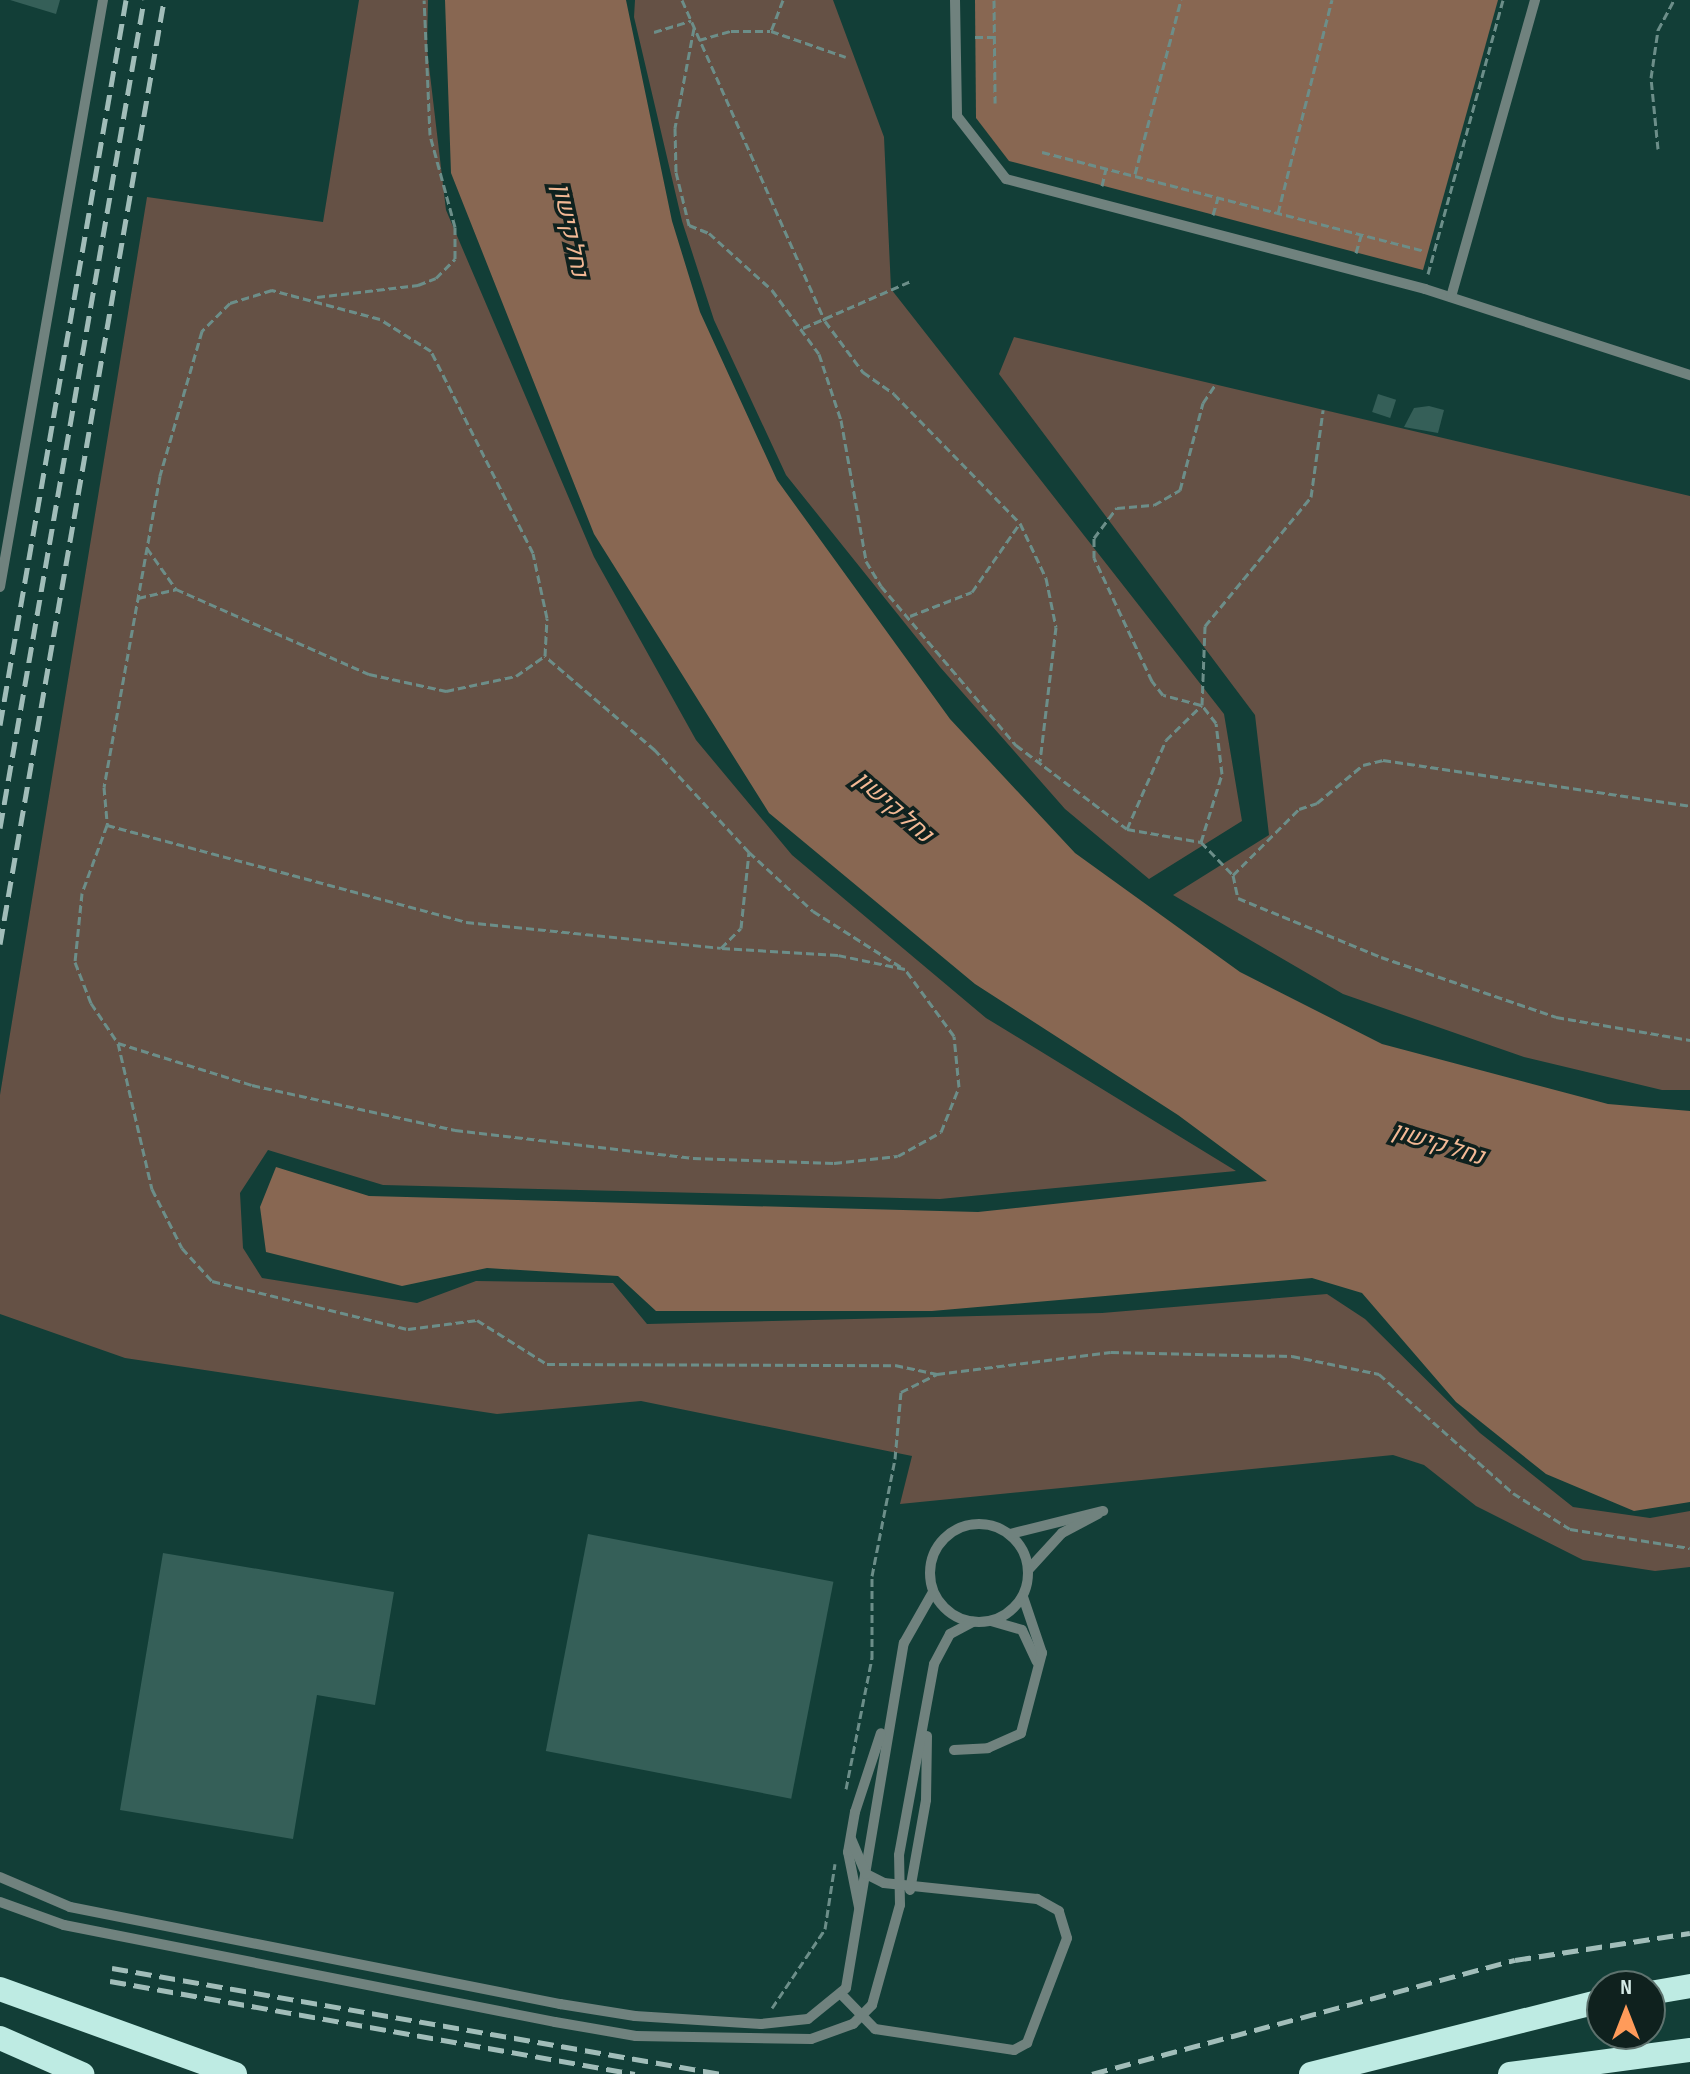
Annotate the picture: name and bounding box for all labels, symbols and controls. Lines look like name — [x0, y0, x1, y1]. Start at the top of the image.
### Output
water label: נחל קישון — [546, 181, 594, 279]
water label: נחל קישון — [848, 765, 938, 849]
water label: נחל קישון — [1389, 1116, 1487, 1172]
north arrow — [1586, 1970, 1666, 2050]
text: N — [1620, 1974, 1632, 2001]

